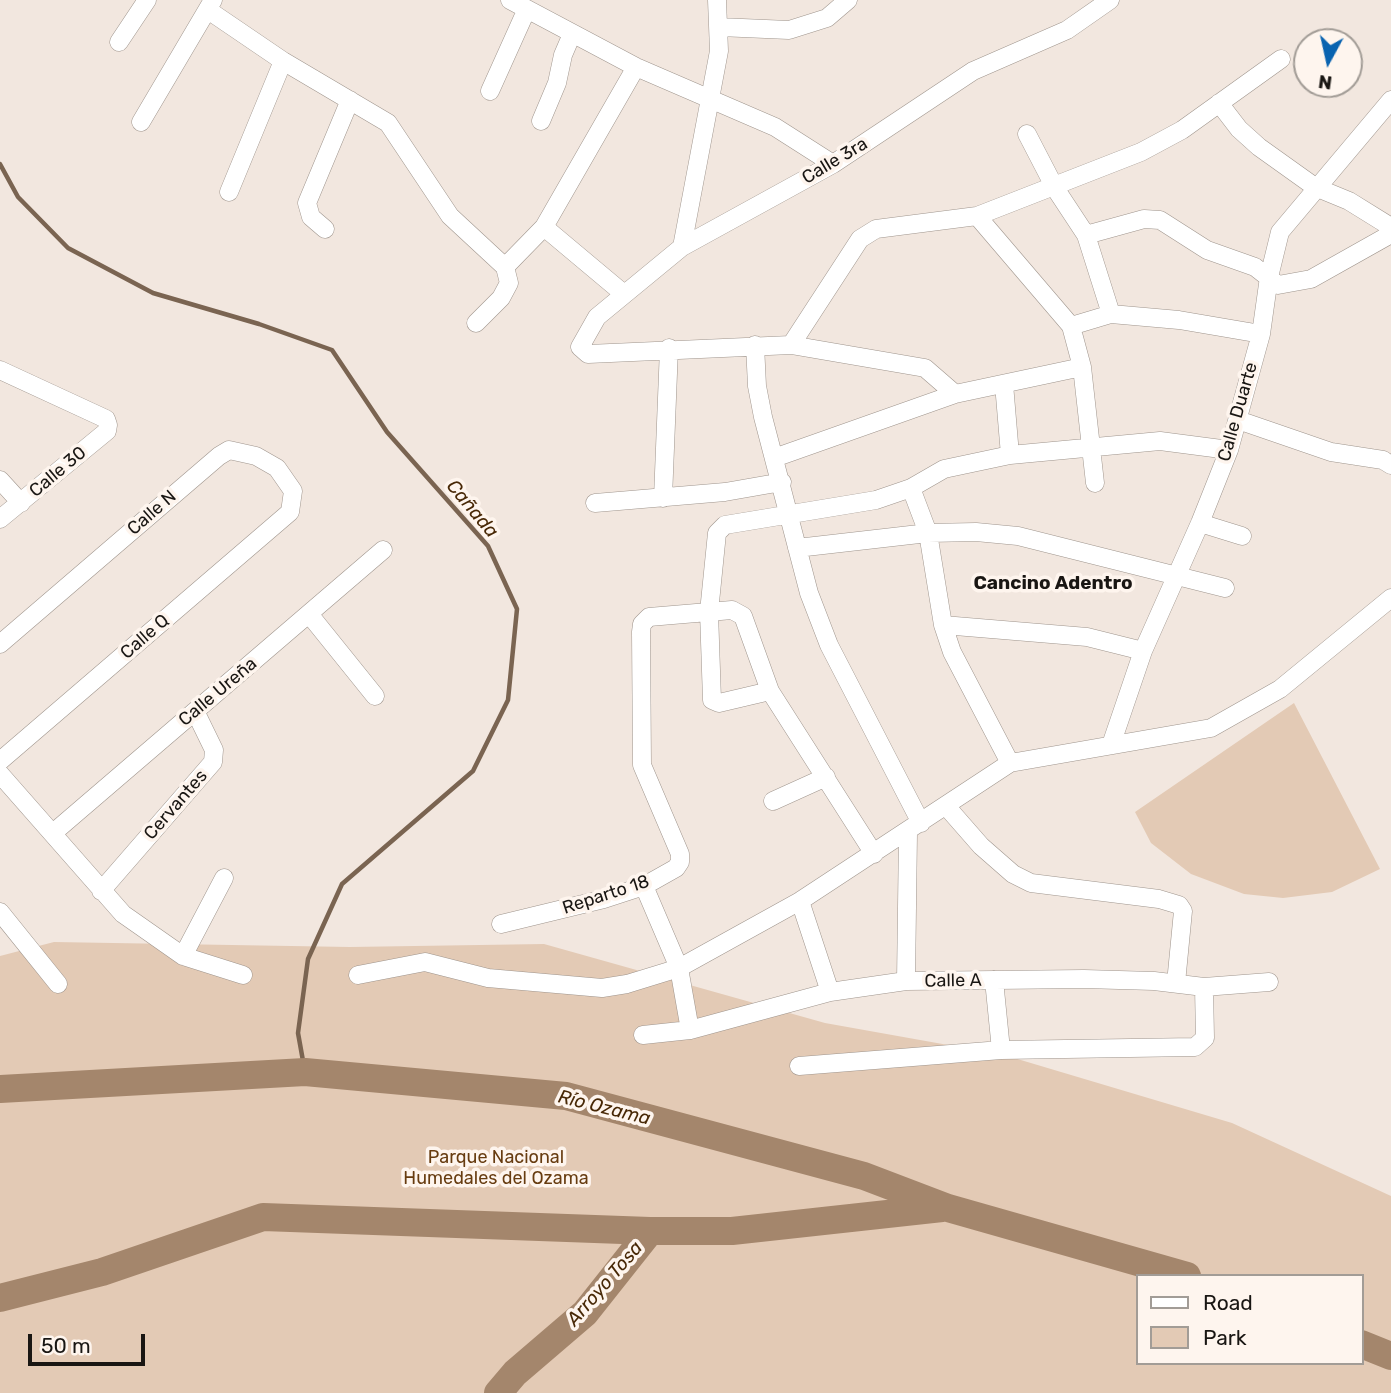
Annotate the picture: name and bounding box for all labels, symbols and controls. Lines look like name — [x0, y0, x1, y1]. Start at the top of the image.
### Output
north arrow — [1293, 28, 1363, 98]
text: N — [1317, 70, 1334, 95]
street label: Calle 3ra — [798, 133, 872, 189]
street label: Calle Duarte — [1214, 360, 1262, 464]
street label: Calle 30 — [25, 442, 91, 502]
water label: Cañada — [441, 475, 503, 543]
street label: Calle N — [123, 486, 181, 540]
district label: Cancino Adentro — [973, 573, 1133, 595]
street label: Calle Q — [116, 610, 174, 664]
street label: Calle Ureña — [175, 653, 261, 731]
street label: Cervantes — [140, 766, 212, 844]
street label: Reparto 18 — [560, 871, 652, 919]
street label: Calle A — [924, 970, 982, 992]
water label: Río Ozama — [555, 1086, 653, 1130]
park label: Parque Nacional Humedales del Ozama — [403, 1147, 589, 1190]
water label: Arroyo Tosa — [562, 1237, 648, 1331]
legend — [1136, 1274, 1363, 1365]
text: Road — [1203, 1290, 1253, 1315]
scale bar — [32, 1320, 149, 1364]
text: Park — [1203, 1325, 1247, 1350]
text: 50 m — [41, 1333, 91, 1358]

